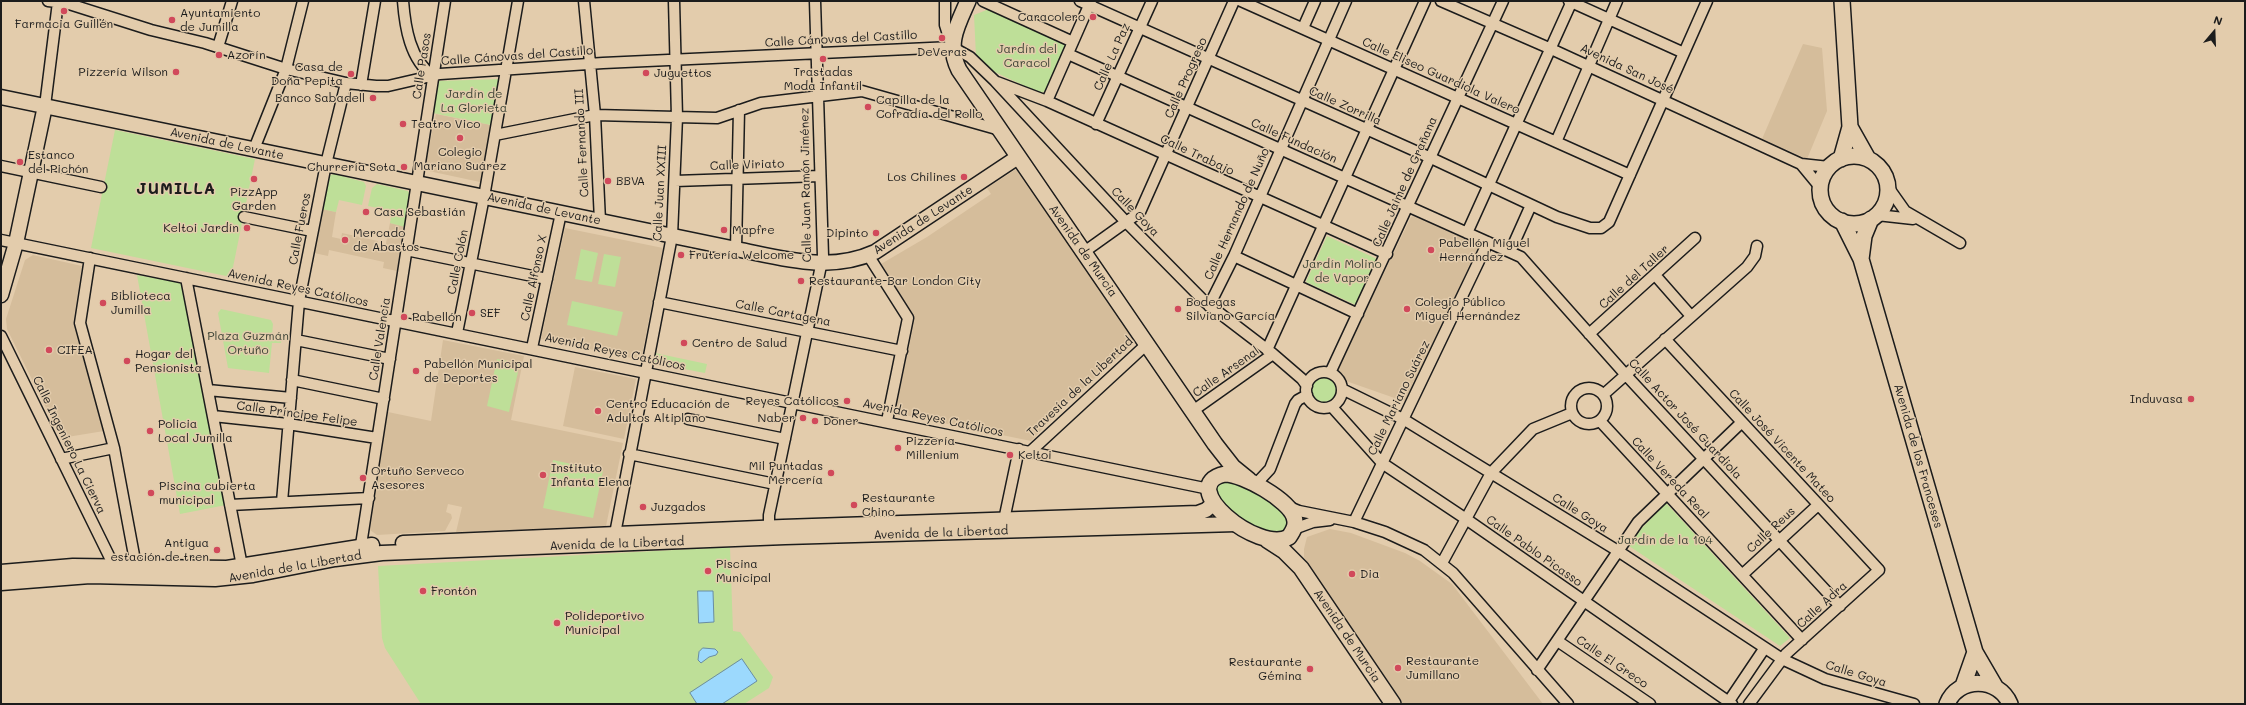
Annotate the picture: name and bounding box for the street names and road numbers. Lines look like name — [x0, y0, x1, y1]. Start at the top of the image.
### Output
street label: Calle La Paz — [1091, 21, 1133, 93]
street label: Calle Cánovas del Castillo — [764, 28, 918, 50]
street label: Calle Pasos — [410, 32, 434, 100]
street label: Calle Progreso — [1162, 35, 1210, 121]
street label: Calle Eliseo Guardiola Valero — [1360, 35, 1522, 117]
street label: Avenida San José — [1578, 41, 1676, 97]
street label: Calle Cánovas del Castillo — [440, 43, 594, 69]
street label: Calle Zorrilla — [1307, 84, 1383, 128]
street label: Calle Fernando III — [572, 88, 592, 198]
street label: Calle Juan Ramón Jiménez — [797, 107, 815, 263]
street label: Calle Jaime de Grañana — [1370, 114, 1440, 250]
street label: Calle Fundación — [1249, 116, 1339, 166]
street label: Avenida de Levante — [169, 125, 285, 163]
street label: Calle Trabajo — [1158, 132, 1236, 178]
street label: Calle Juan XXIII — [650, 145, 670, 241]
street label: Calle Hernando de Nuño — [1201, 146, 1273, 282]
street label: Calle Viriato — [710, 157, 784, 173]
street label: Avenida de Levante — [870, 182, 976, 258]
street label: Calle Goya — [1108, 184, 1162, 240]
street label: Avenida de Levante — [486, 190, 602, 228]
street label: Calle Fueros — [286, 192, 314, 266]
street label: Avenida de Murcia — [1046, 202, 1120, 300]
street label: Calle Colón — [445, 228, 471, 296]
street label: Calle Alfonso X — [518, 234, 550, 322]
street label: Calle del Taller — [1596, 242, 1672, 312]
street label: Avenida Reyes Católicos — [226, 266, 370, 310]
street label: Calle Valencia — [366, 296, 394, 382]
street label: Calle Cartagena — [734, 297, 832, 329]
street label: Avenida Reyes Católicos — [543, 330, 687, 374]
street label: Travesía de la Libertad — [1024, 334, 1136, 440]
street label: Calle Mariano Suárez — [1365, 338, 1433, 458]
street label: Calle Arsenal — [1190, 344, 1262, 400]
street label: Calle Actor José Guardiola — [1625, 356, 1745, 482]
street label: Calle Ingeniero La Cierva — [29, 374, 109, 516]
street label: Avenida de los Franceses — [1891, 382, 1945, 530]
street label: Calle José Vicente Mateo — [1726, 386, 1838, 506]
street label: Avenida Reyes Católicos — [861, 396, 1005, 440]
street label: Calle Príncipe Felipe — [236, 398, 358, 430]
street label: Calle Vereda Real — [1628, 434, 1712, 522]
street label: Calle Goya — [1549, 490, 1611, 536]
street label: Calle Reus — [1744, 504, 1798, 556]
street label: Calle Pablo Picasso — [1483, 512, 1585, 590]
street label: Avenida de la Libertad — [873, 523, 1009, 543]
street label: Avenida de la Libertad — [549, 534, 685, 554]
street label: Avenida de la Libertad — [227, 548, 363, 586]
street label: Calle Adra — [1794, 579, 1850, 631]
street label: Avenida de Murcia — [1310, 587, 1384, 685]
street label: Calle El Greco — [1573, 633, 1651, 691]
street label: Calle Goya — [1824, 658, 1888, 690]

